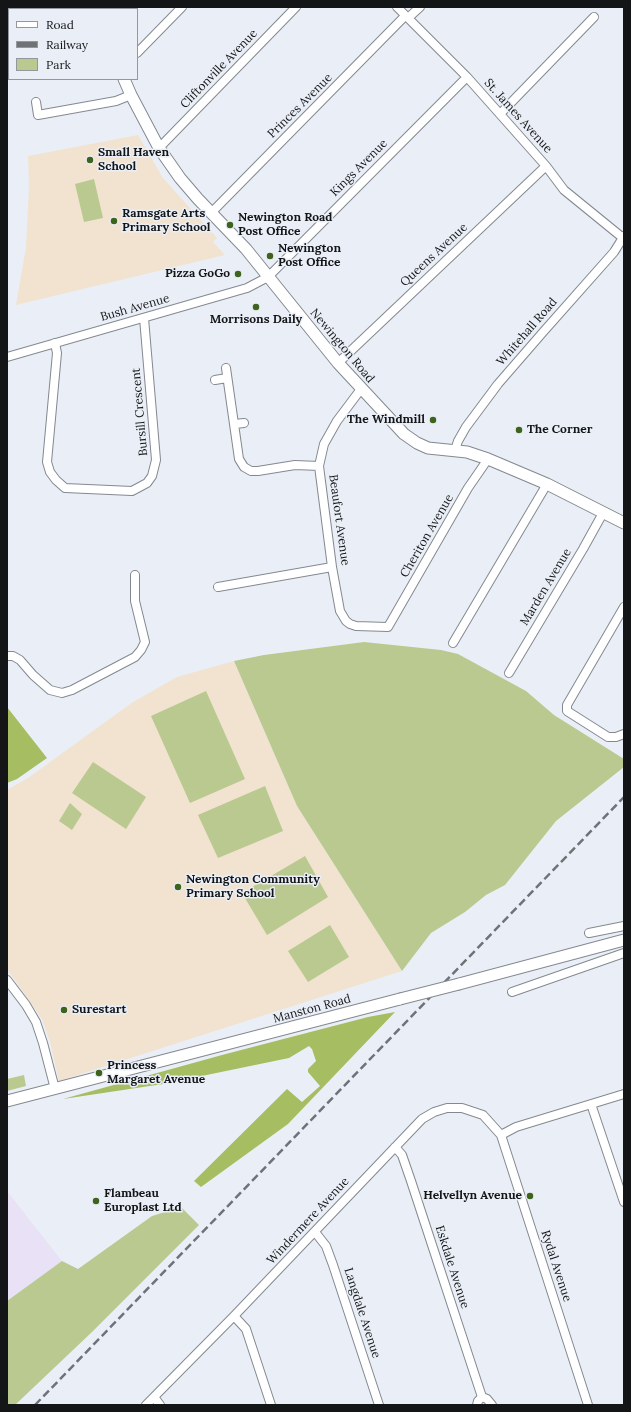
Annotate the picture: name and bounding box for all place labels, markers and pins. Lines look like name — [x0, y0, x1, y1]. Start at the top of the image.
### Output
place label: Small Haven School — [98, 146, 169, 174]
marker: Small Haven School — [85, 155, 95, 165]
place label: Ramsgate Arts Primary School — [122, 207, 210, 235]
place label: Newington Road Post Office — [238, 211, 332, 239]
marker: Ramsgate Arts Primary School — [109, 216, 119, 226]
marker: Newington Road Post Office — [225, 220, 235, 230]
place label: Newington Post Office — [278, 242, 341, 270]
marker: Newington Post Office — [265, 251, 275, 261]
place label: Pizza GoGo — [165, 267, 230, 281]
marker: Pizza GoGo — [233, 269, 243, 279]
marker: Morrisons Daily — [251, 302, 261, 312]
place label: Morrisons Daily — [210, 313, 302, 327]
place label: The Windmill — [347, 413, 425, 427]
marker: The Windmill — [428, 415, 438, 425]
place label: The Corner — [527, 423, 593, 437]
marker: The Corner — [514, 425, 524, 435]
place label: Newington Community Primary School — [186, 873, 320, 901]
marker: Newington Community Primary School — [173, 882, 183, 892]
place label: Surestart — [72, 1003, 126, 1017]
marker: Surestart — [59, 1005, 69, 1015]
place label: Princess Margaret Avenue — [107, 1059, 205, 1087]
marker: Princess Margaret Avenue — [94, 1068, 104, 1078]
place label: Flambeau Europlast Ltd — [104, 1187, 182, 1215]
place label: Helvellyn Avenue — [423, 1189, 522, 1203]
marker: Helvellyn Avenue — [525, 1191, 535, 1201]
marker: Flambeau Europlast Ltd — [91, 1196, 101, 1206]

